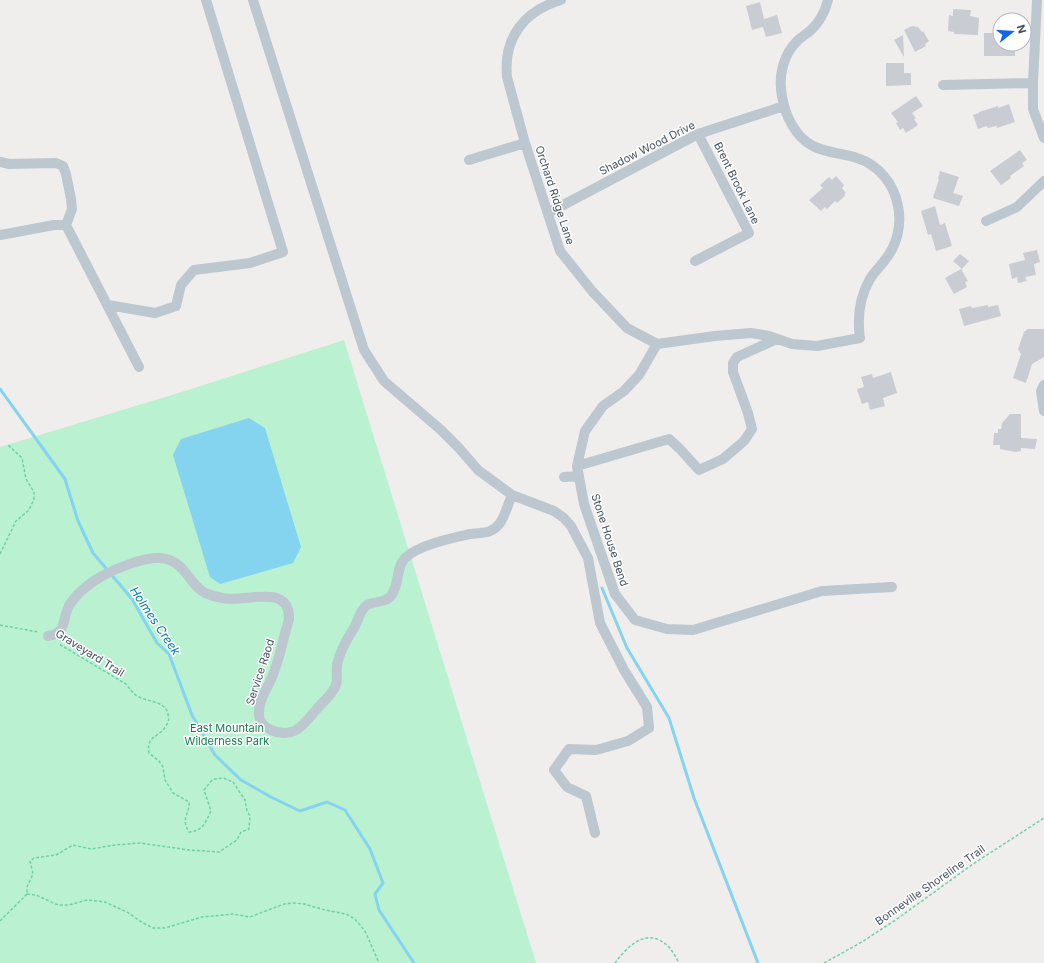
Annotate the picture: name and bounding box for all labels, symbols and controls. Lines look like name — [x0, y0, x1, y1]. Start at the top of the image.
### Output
north arrow — [992, 12, 1032, 52]
text: N — [1014, 23, 1029, 35]
street label: Shadow Wood Drive — [597, 118, 697, 178]
street label: Brent Brook Lane — [711, 140, 763, 226]
street label: Orchard Ridge Lane — [532, 144, 578, 246]
street label: Stone House Bend — [588, 492, 632, 588]
water label: Holmes Creek — [127, 584, 184, 658]
street label: Graveyard Trail — [53, 626, 127, 680]
street label: Service Raod — [243, 637, 277, 707]
park label: East Mountain Wilderness Park — [185, 721, 269, 748]
street label: Bonneville Shoreline Trail — [872, 842, 988, 928]

